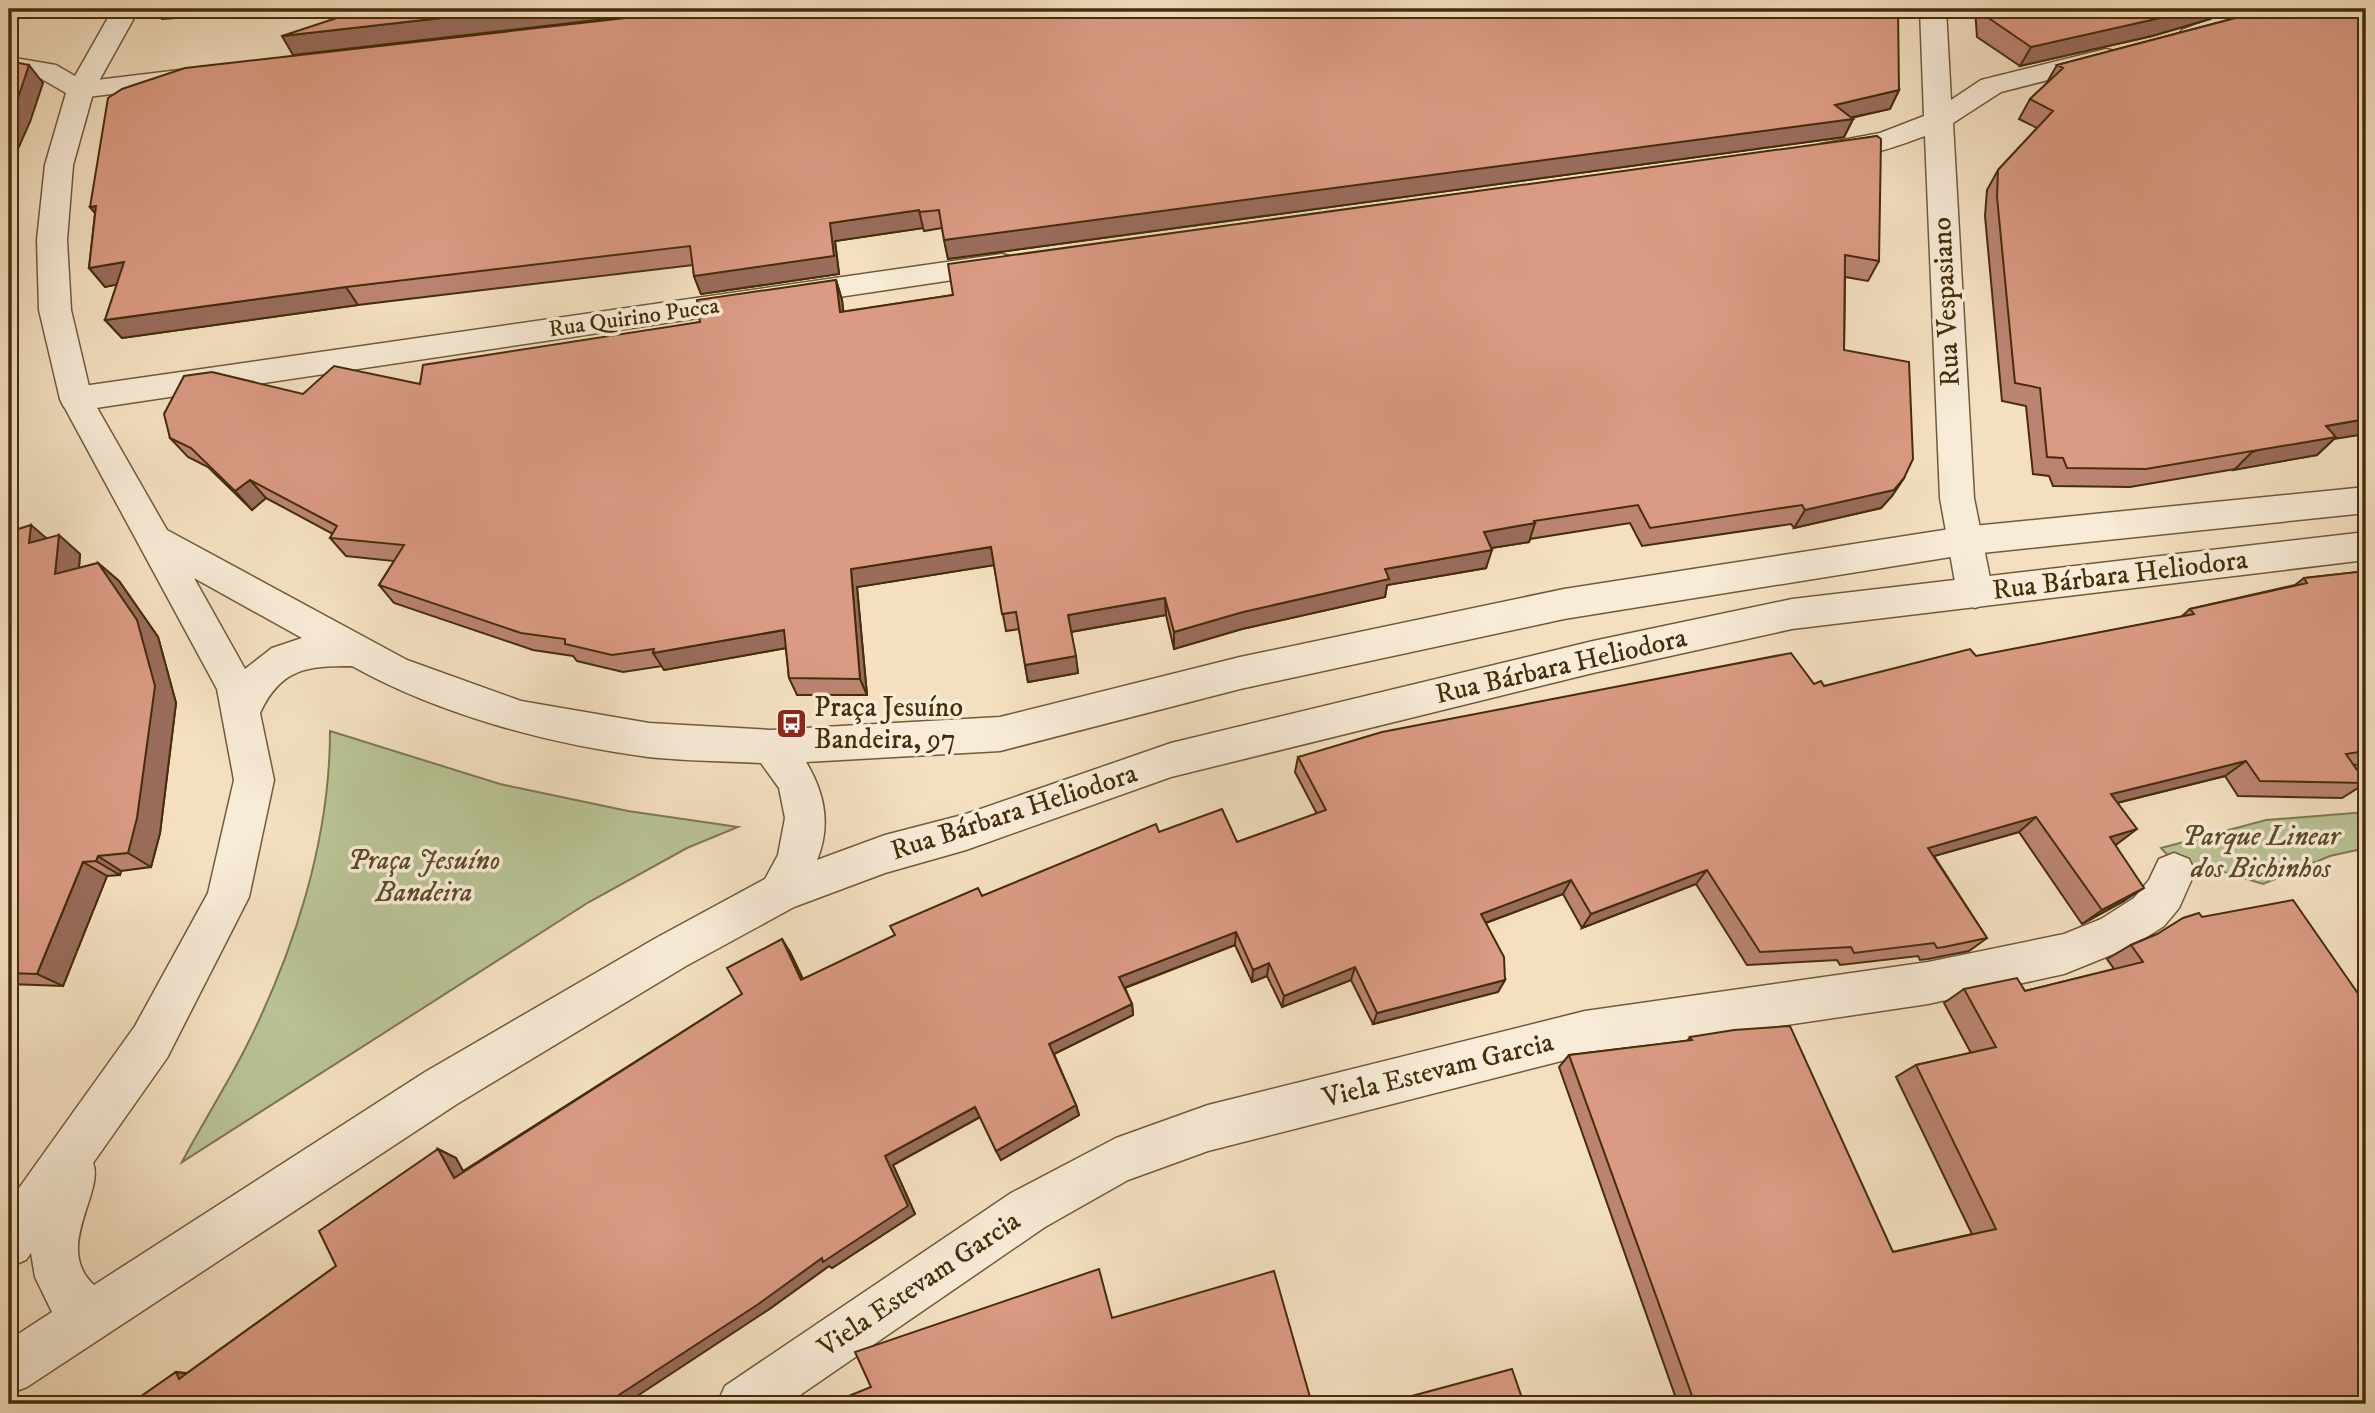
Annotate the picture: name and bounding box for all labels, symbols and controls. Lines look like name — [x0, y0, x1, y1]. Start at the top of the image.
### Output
street label: Rua Vespasiano — [1924, 216, 1968, 388]
street label: Rua Quirino Pucca — [547, 292, 721, 344]
street label: Rua Bárbara Heliodora — [1990, 542, 2250, 608]
street label: Rua Bárbara Heliodora — [1432, 620, 1690, 712]
place label: Praça Jesuíno Bandeira, 97 — [814, 690, 963, 757]
bus stop icon: Praça Jesuíno Bandeira, 97 — [774, 706, 808, 740]
street label: Rua Bárbara Heliodora — [886, 756, 1142, 868]
park label: Parque Linear dos Bichinhos — [2182, 819, 2342, 886]
park label: Praça Jesuíno Bandeira — [348, 843, 500, 910]
street label: Viela Estevam Garcia — [1318, 1024, 1557, 1116]
street label: Viela Estevam Garcia — [810, 1203, 1027, 1365]

